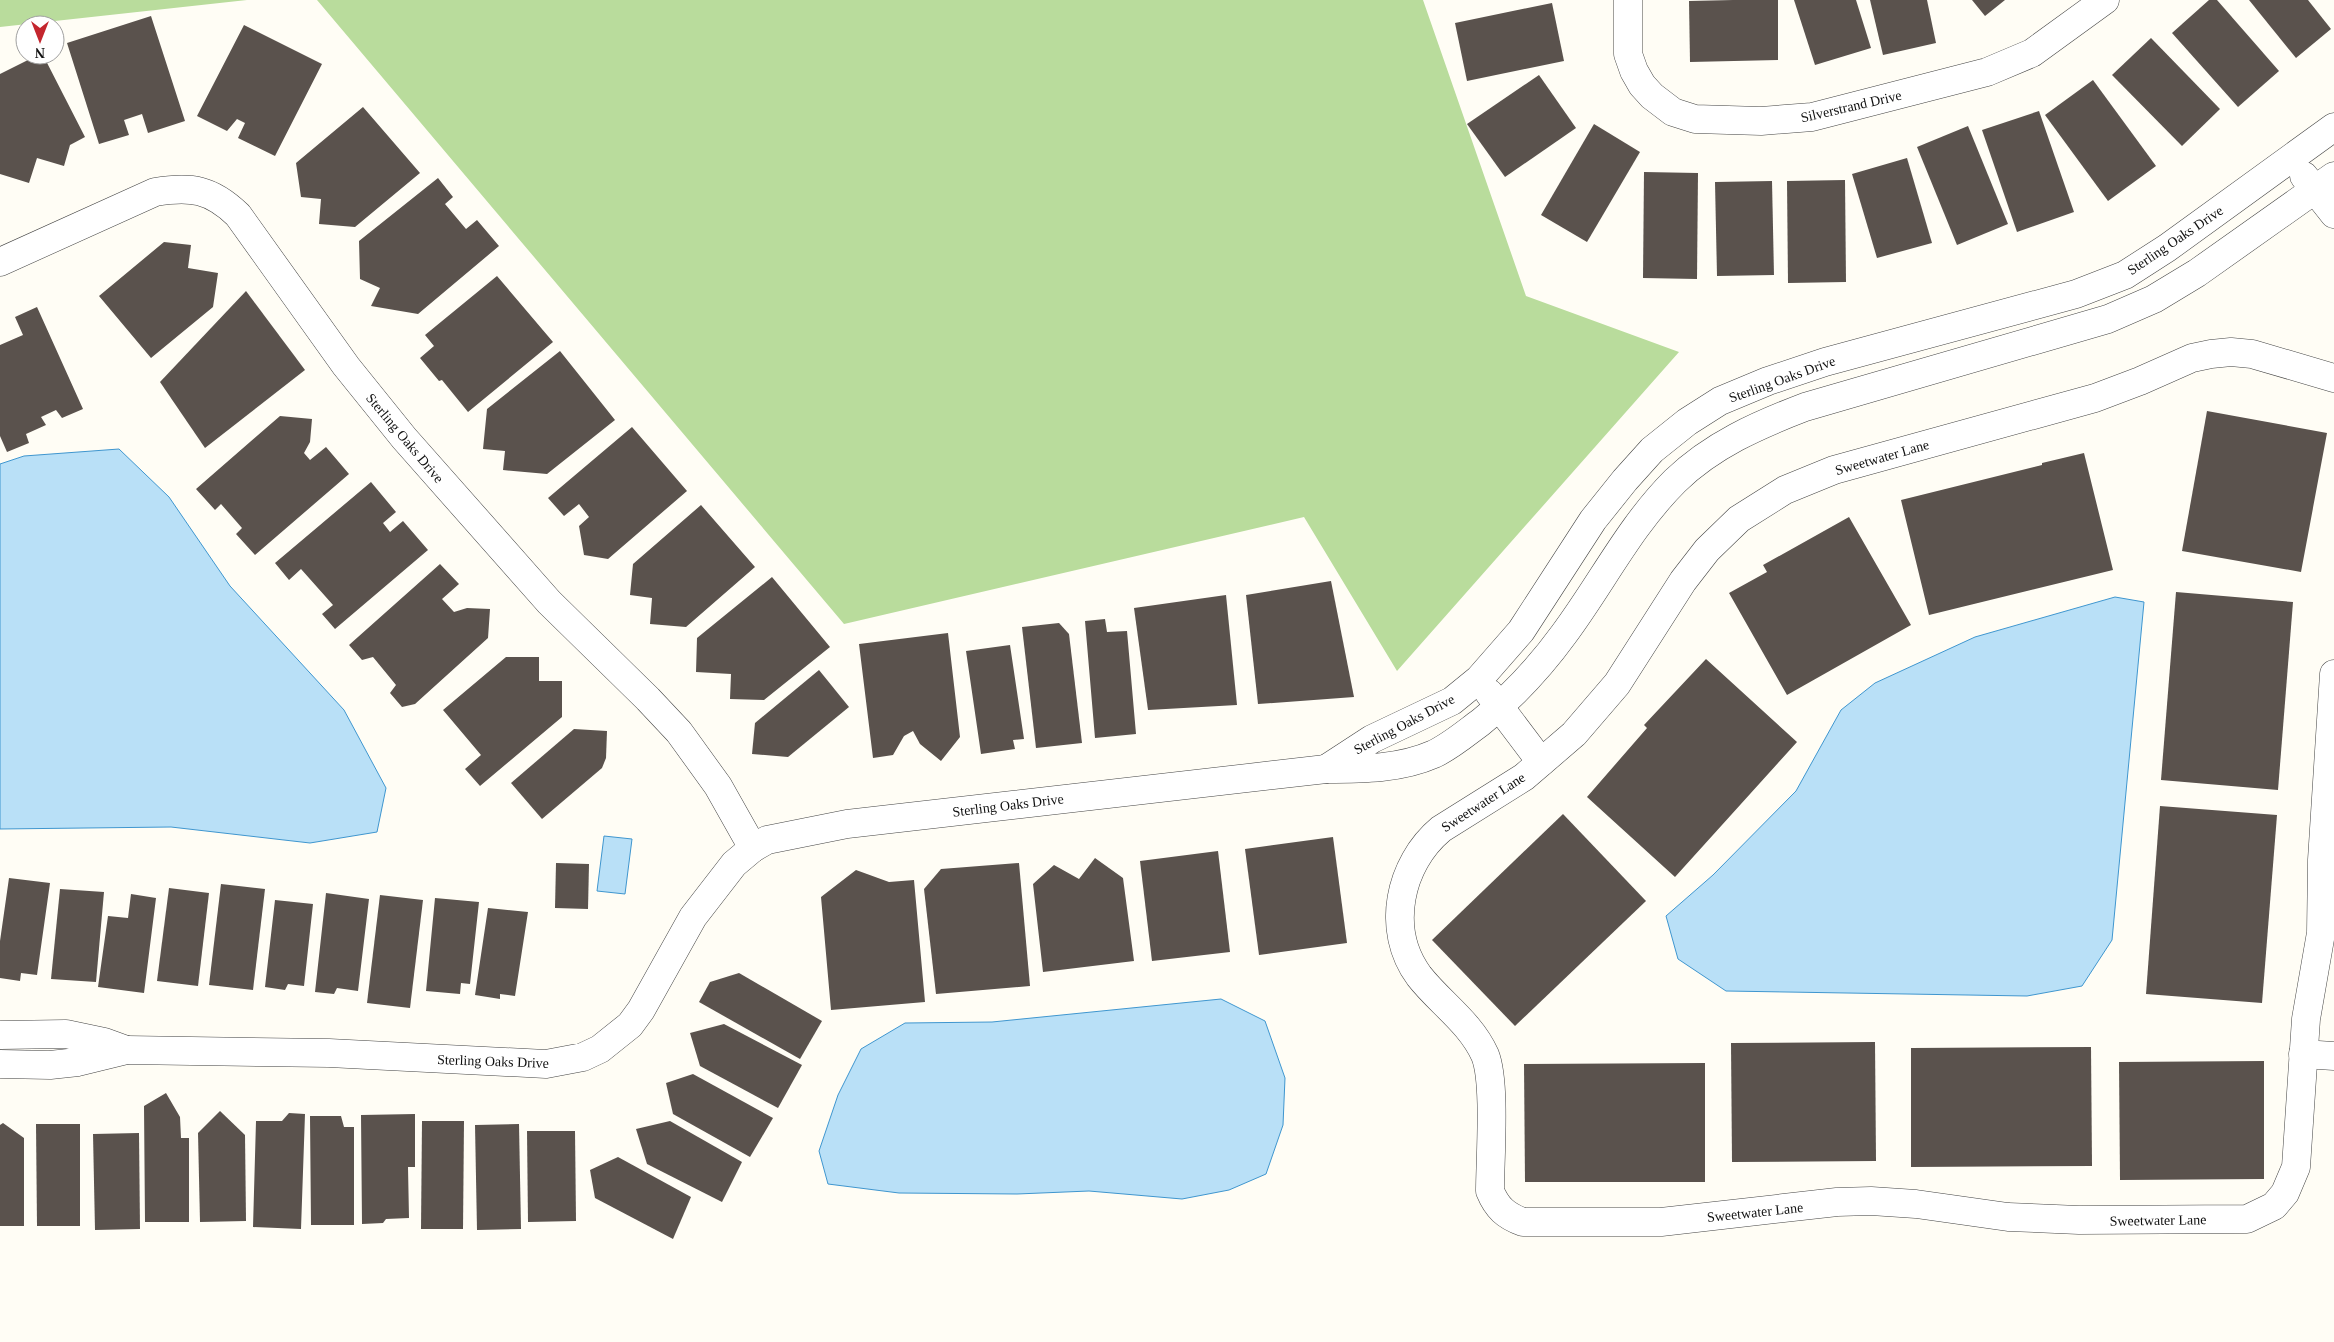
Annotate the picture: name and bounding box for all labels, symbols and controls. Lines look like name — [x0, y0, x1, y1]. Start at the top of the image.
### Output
north arrow — [15, 15, 65, 65]
text: N — [35, 45, 45, 60]
street label: Silverstrand Drive — [1799, 88, 1903, 125]
street label: Sterling Oaks Drive — [2125, 203, 2226, 278]
street label: Sterling Oaks Drive — [1727, 353, 1837, 406]
street label: Sterling Oaks Drive — [363, 391, 446, 486]
street label: Sweetwater Lane — [1834, 437, 1931, 478]
street label: Sterling Oaks Drive — [1351, 692, 1457, 757]
street label: Sweetwater Lane — [1439, 770, 1528, 835]
street label: Sterling Oaks Drive — [952, 791, 1065, 820]
street label: Sterling Oaks Drive — [437, 1052, 549, 1071]
street label: Sweetwater Lane — [1706, 1200, 1804, 1225]
street label: Sweetwater Lane — [2109, 1212, 2207, 1229]

